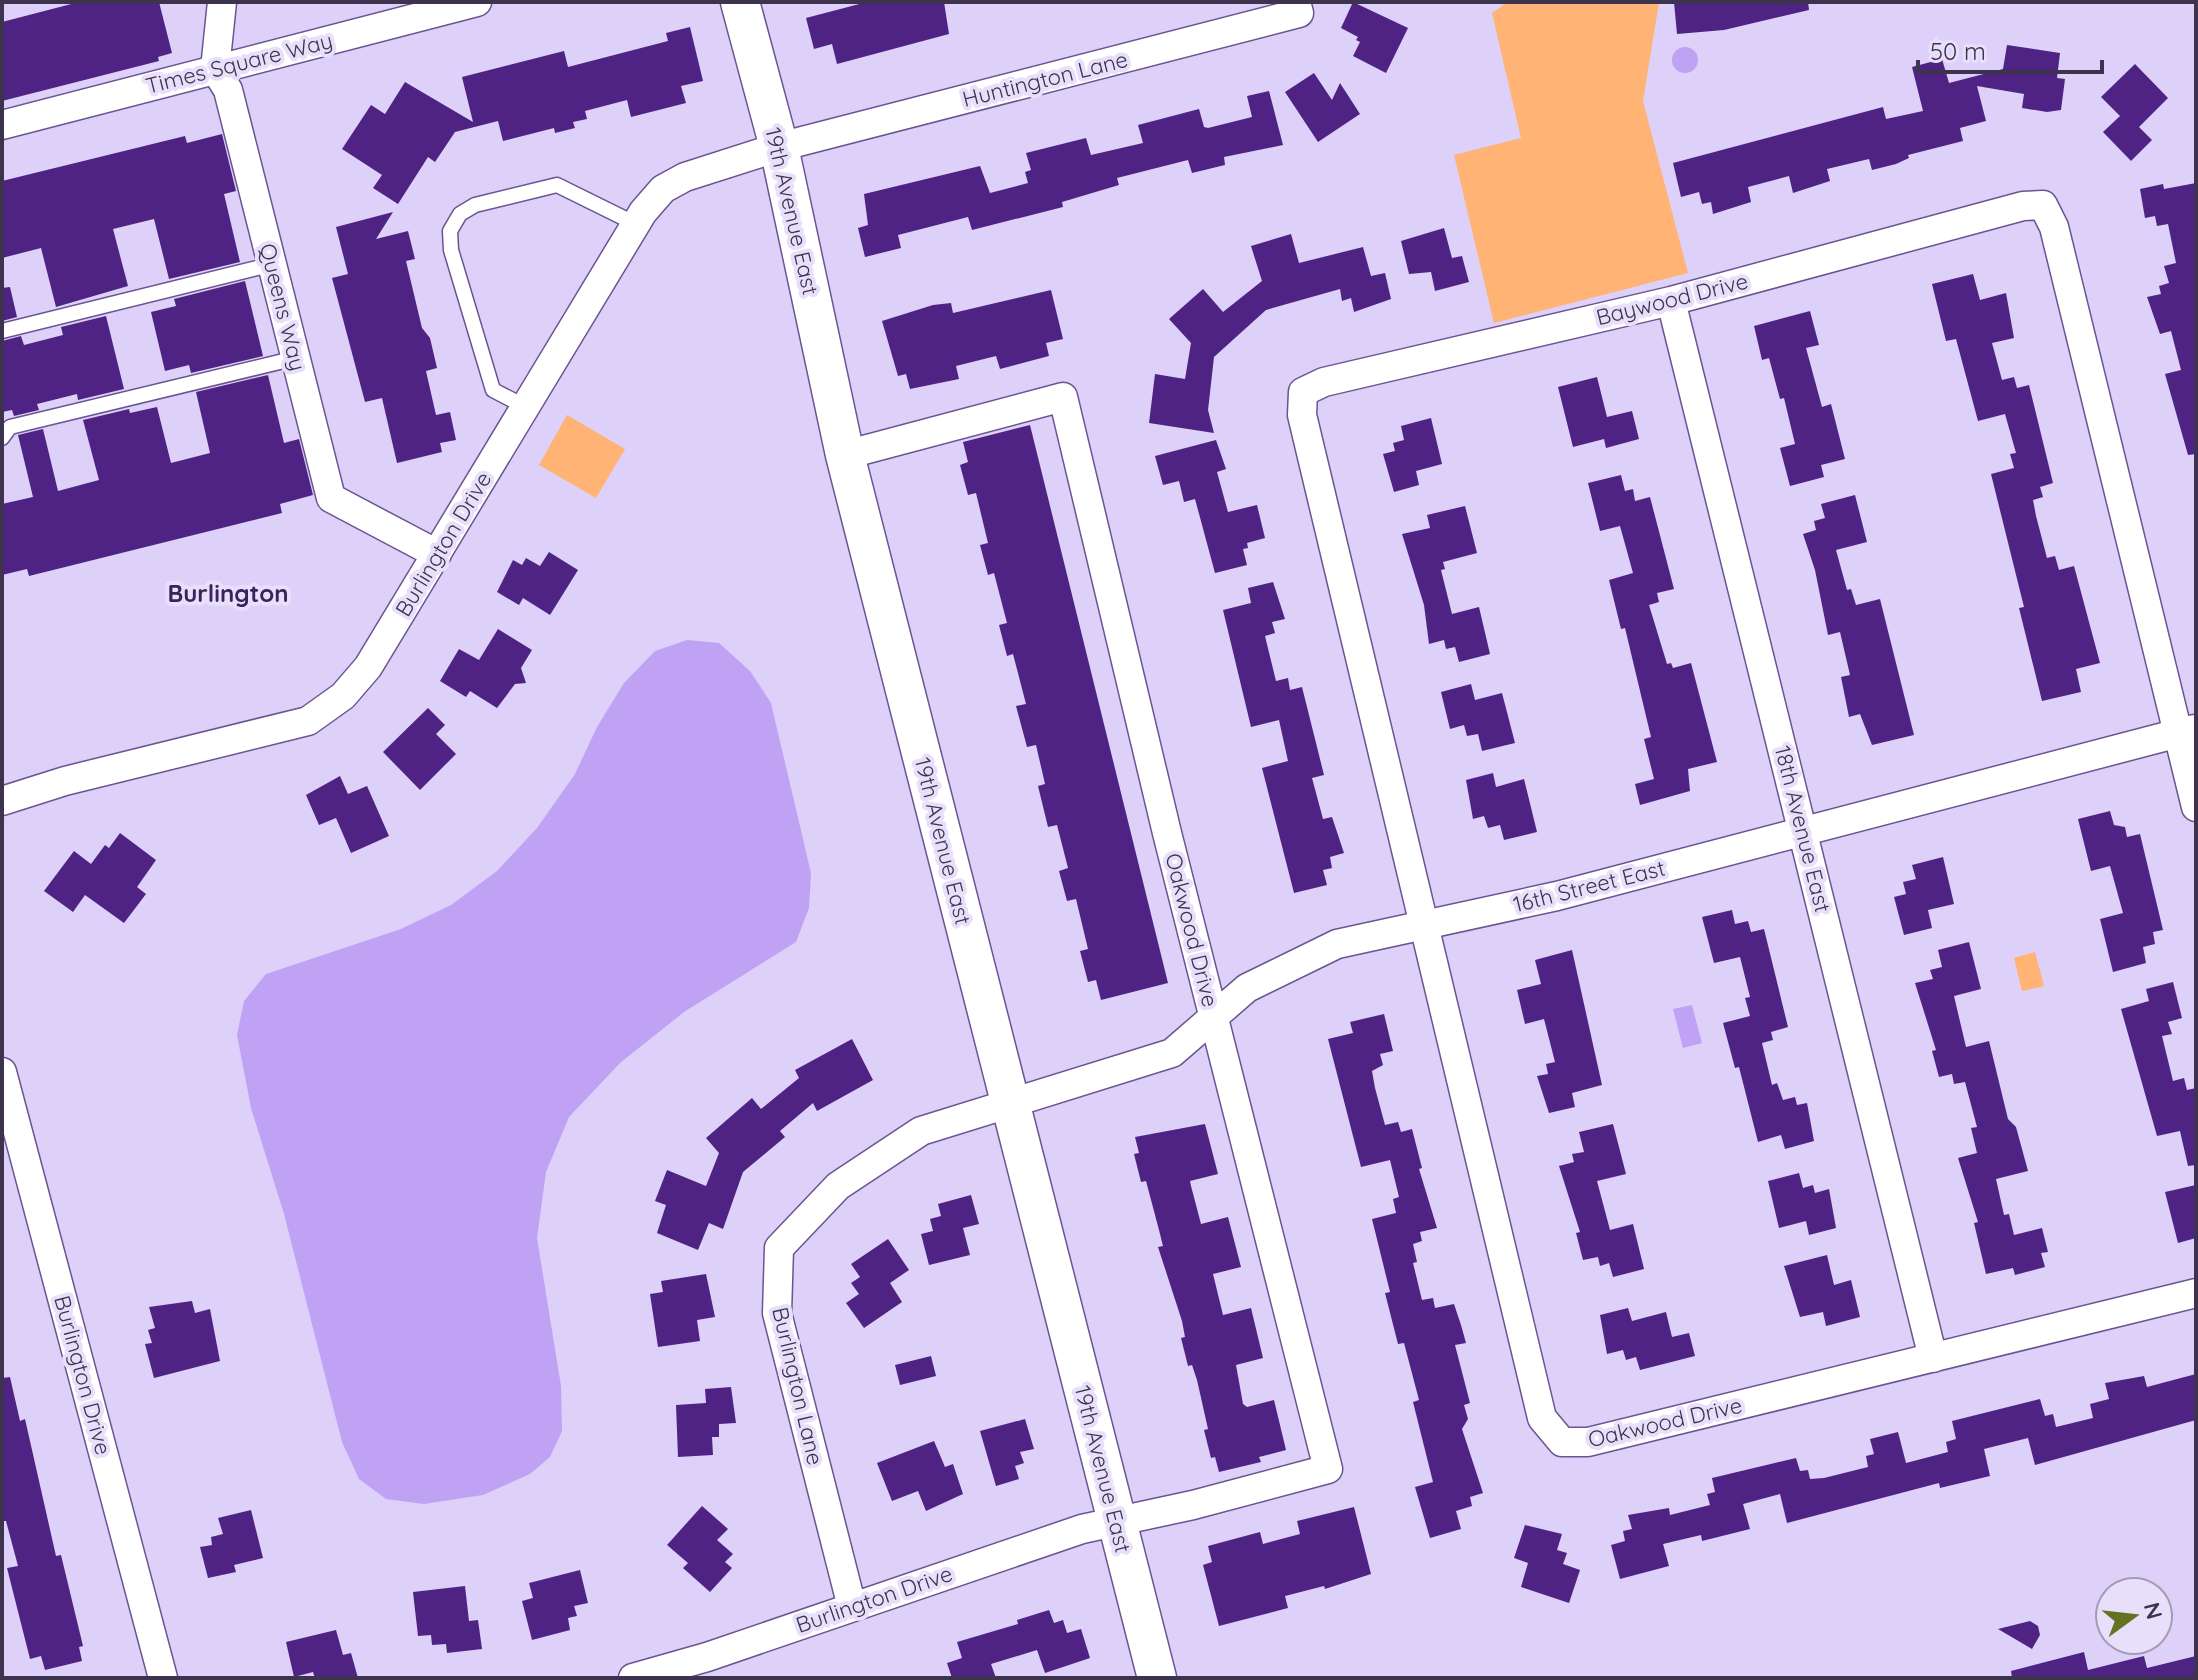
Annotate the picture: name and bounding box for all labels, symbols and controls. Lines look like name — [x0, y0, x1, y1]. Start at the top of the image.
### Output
scale bar — [1918, 24, 2102, 74]
street label: Times Square Way — [143, 26, 335, 100]
text: 50 m — [1930, 36, 1986, 66]
street label: Huntington Lane — [960, 45, 1130, 113]
street label: 19th Avenue East — [759, 124, 825, 298]
street label: Queens Way — [254, 240, 312, 374]
street label: Baywood Drive — [1593, 267, 1751, 331]
street label: Burlington Drive — [389, 467, 497, 621]
district label: Burlington — [168, 578, 288, 608]
street label: 18th Avenue East — [1769, 743, 1837, 915]
street label: 19th Avenue East — [909, 755, 977, 927]
street label: Oakwood Drive — [1159, 850, 1225, 1010]
street label: 16th Street East — [1510, 854, 1668, 918]
street label: Burlington Drive — [48, 1292, 118, 1458]
street label: Burlington Lane — [766, 1304, 830, 1468]
street label: 19th Avenue East — [1069, 1383, 1137, 1555]
street label: Oakwood Drive — [1585, 1391, 1745, 1453]
street label: Burlington Drive — [792, 1559, 956, 1639]
north arrow — [2094, 1576, 2174, 1656]
text: N — [2138, 1599, 2169, 1622]

